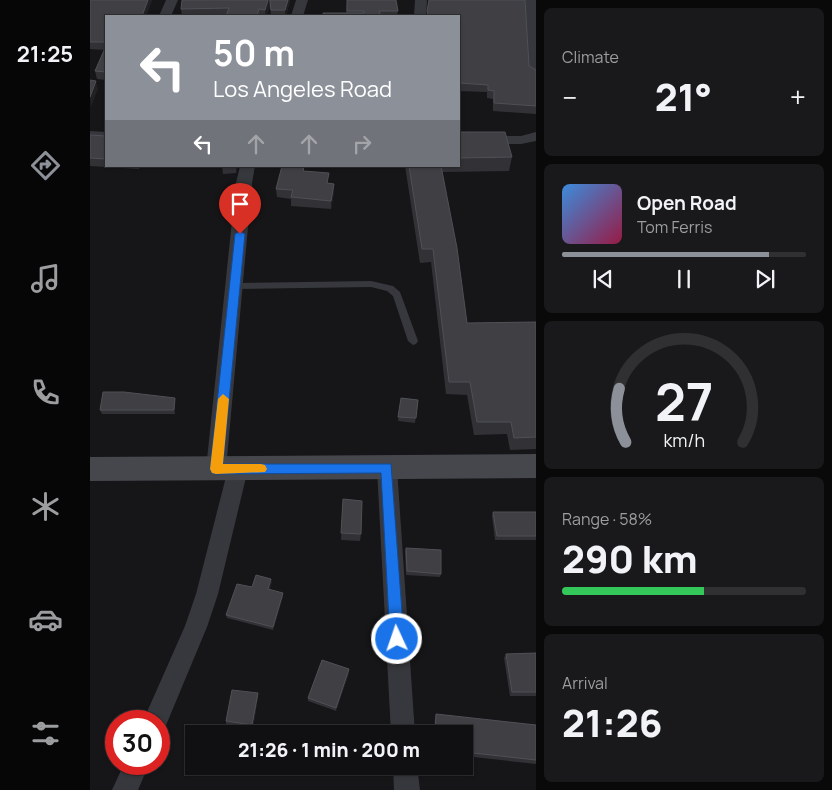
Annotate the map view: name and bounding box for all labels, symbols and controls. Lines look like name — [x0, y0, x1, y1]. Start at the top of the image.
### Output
text: 50 m — [213, 29, 295, 77]
icon: left — [130, 35, 195, 100]
text: 21:25 — [17, 39, 73, 69]
text: Climate — [562, 46, 619, 68]
text: 21° — [655, 70, 712, 122]
text: Los Angeles Road — [213, 74, 392, 104]
text: − — [562, 78, 577, 116]
text: + — [790, 78, 806, 116]
icon: left — [189, 130, 217, 158]
icon: ahead — [242, 130, 270, 158]
icon: ahead — [295, 130, 323, 158]
icon: right — [348, 130, 376, 158]
icon: directions — [28, 148, 63, 183]
pin — [219, 183, 261, 234]
icon: arrive — [226, 190, 254, 218]
text: Open Road — [637, 190, 737, 216]
text: Tom Ferris — [637, 216, 712, 238]
icon: music — [28, 261, 63, 296]
icon: previous — [589, 265, 617, 293]
icon: pause — [670, 265, 698, 293]
icon: next — [751, 265, 779, 293]
text: 27 — [655, 366, 713, 437]
icon: phone — [28, 375, 63, 410]
text: km/h — [663, 428, 705, 452]
icon: climate — [28, 489, 63, 524]
text: Range · 58% — [562, 508, 652, 530]
text: 290 km — [562, 532, 698, 584]
icon: car — [28, 602, 63, 637]
position arrow — [370, 612, 422, 664]
text: Arrival — [562, 672, 608, 694]
text: 21:26 — [562, 696, 662, 748]
speed limit sign: 30 — [105, 710, 170, 775]
icon: filters — [28, 716, 63, 751]
text: 21:26 · 1 min · 200 m — [238, 737, 420, 763]

